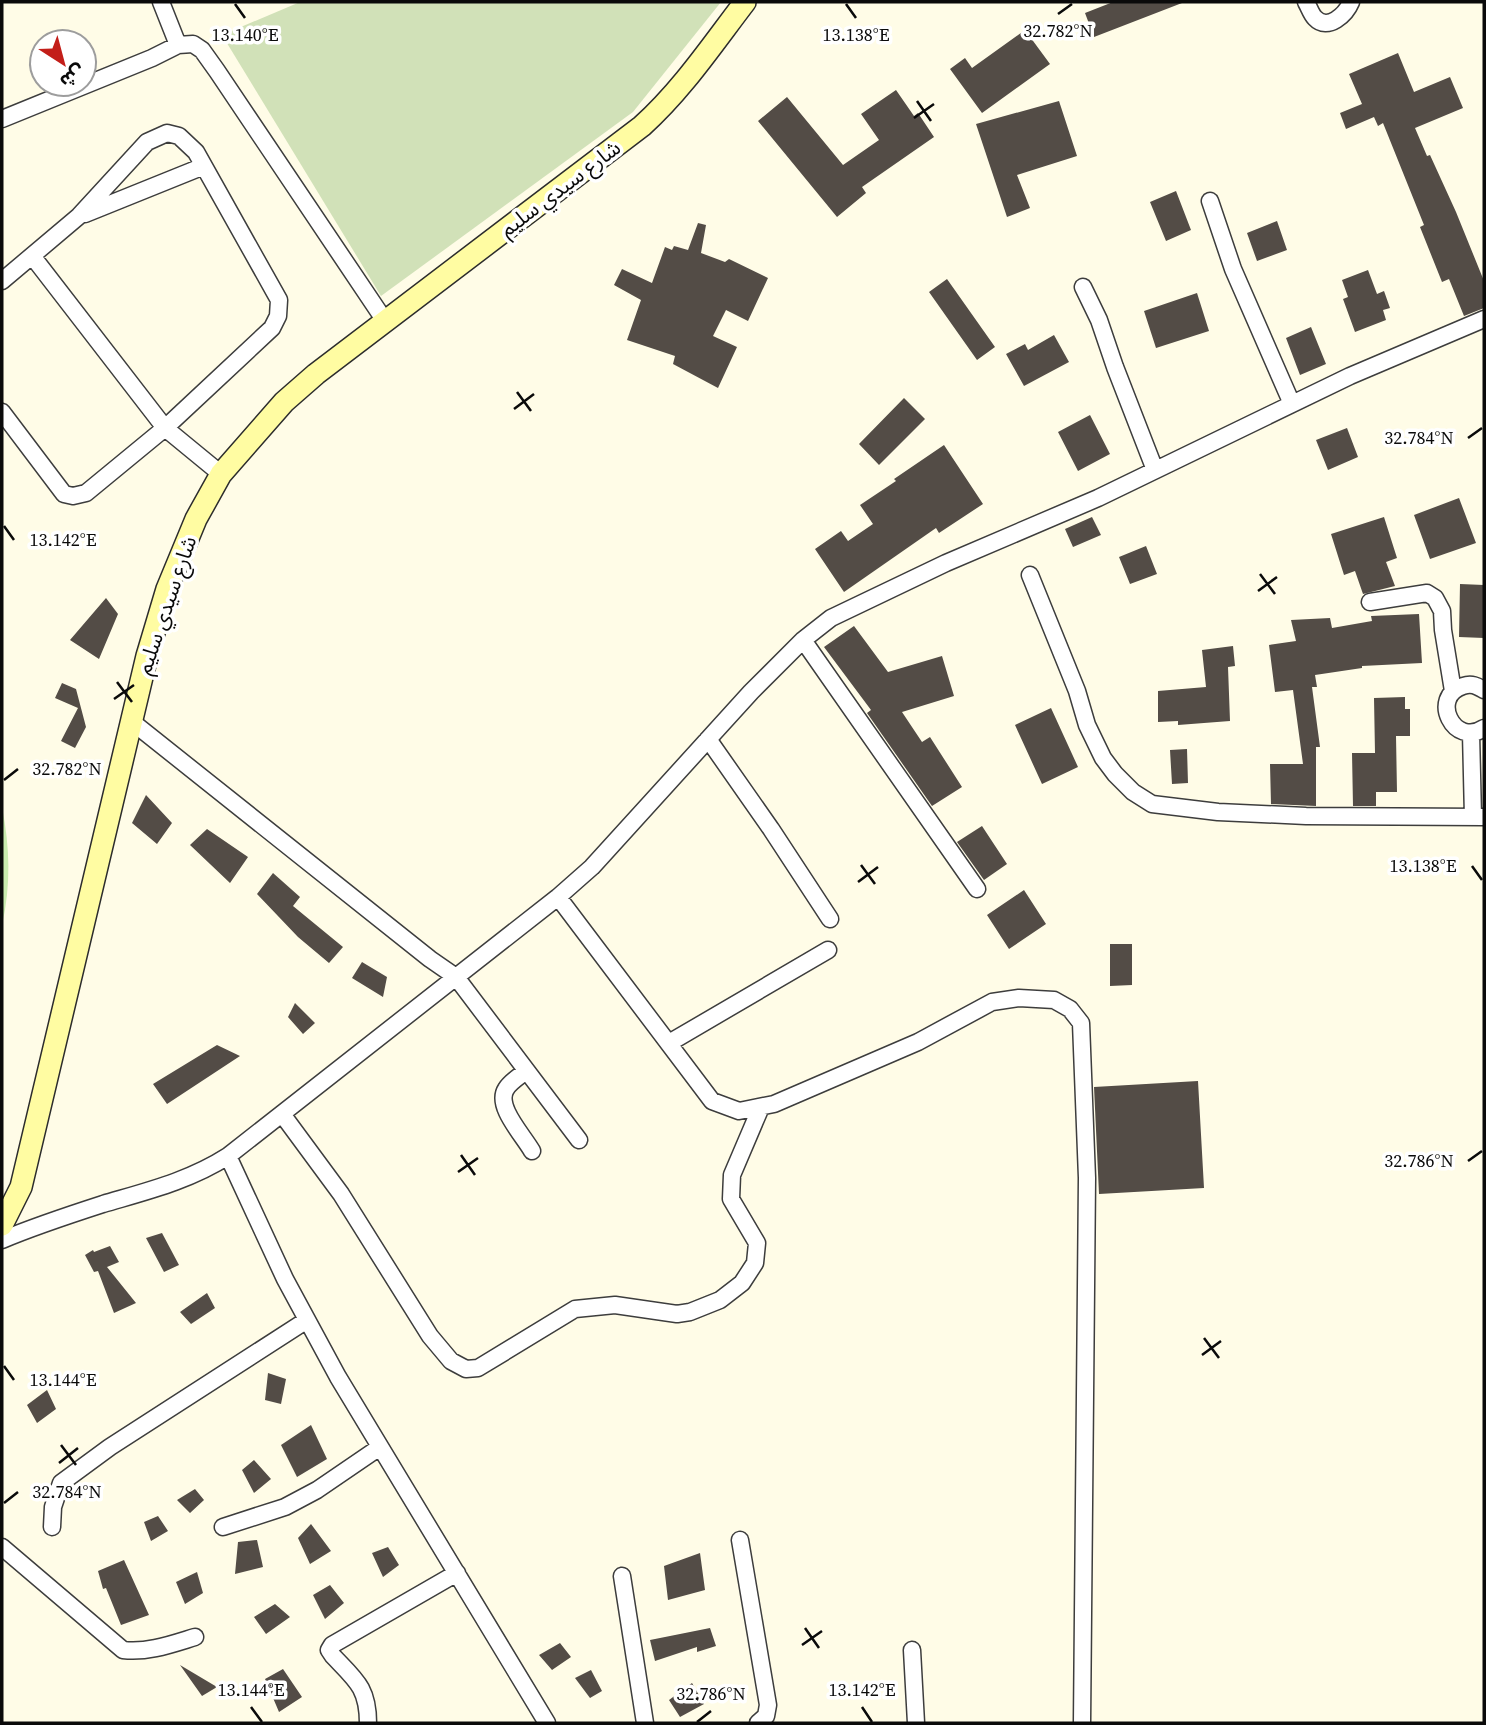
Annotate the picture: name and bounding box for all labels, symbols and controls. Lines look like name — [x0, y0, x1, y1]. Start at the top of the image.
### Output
text: 32.782°N — [1023, 18, 1093, 43]
text: 13.140°E — [211, 22, 279, 47]
text: 13.138°E — [822, 22, 890, 47]
north arrow — [28, 28, 98, 98]
text: ش — [55, 59, 91, 95]
street label: شارع سيدي سليم — [494, 133, 628, 245]
text: 32.784°N — [1384, 425, 1454, 450]
text: 13.142°E — [29, 527, 97, 552]
street label: شارع سيدي سليم — [129, 532, 205, 679]
text: 32.782°N — [32, 756, 102, 781]
text: 13.138°E — [1389, 853, 1457, 878]
text: 32.786°N — [1384, 1148, 1454, 1173]
text: 13.144°E — [29, 1367, 97, 1392]
text: 32.784°N — [32, 1479, 102, 1504]
text: 13.144°E — [217, 1677, 285, 1702]
text: 13.142°E — [828, 1677, 896, 1702]
text: 32.786°N — [676, 1681, 746, 1706]

